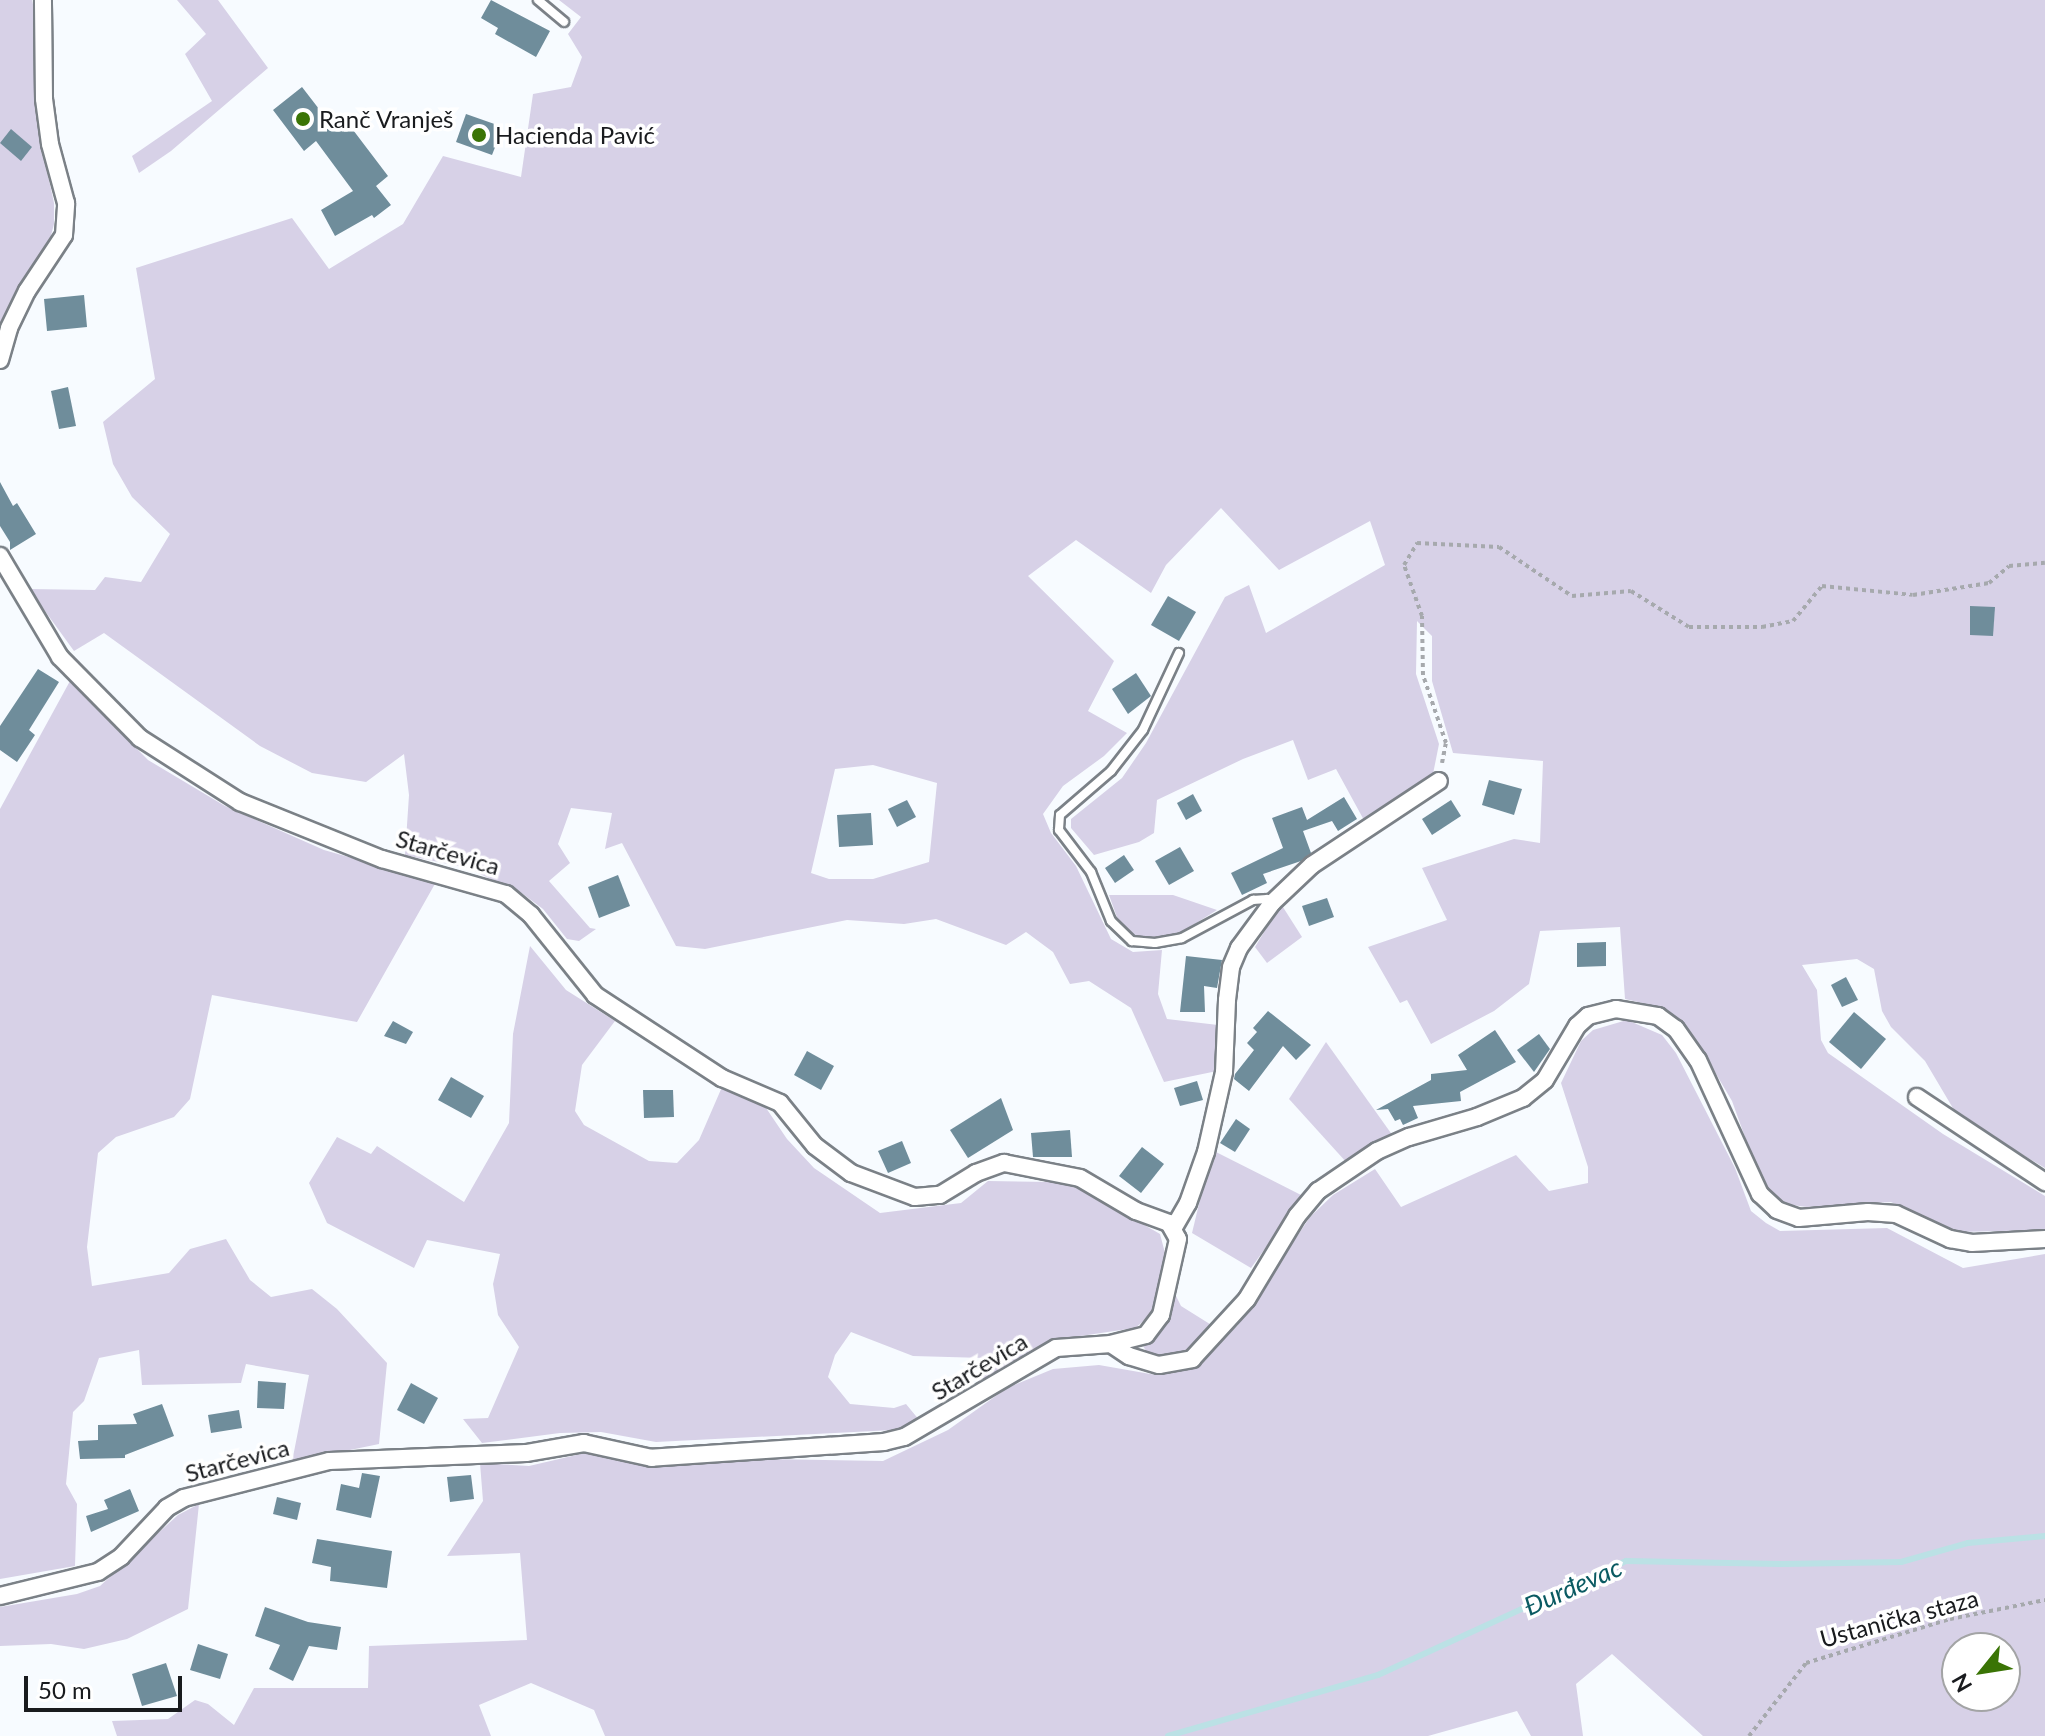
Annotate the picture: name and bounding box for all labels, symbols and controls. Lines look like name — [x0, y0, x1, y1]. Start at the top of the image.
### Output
place label: Ranč Vranješ — [319, 105, 454, 133]
marker: Ranč Vranješ — [294, 110, 312, 128]
place label: Hacienda Pavić — [495, 121, 655, 149]
marker: Hacienda Pavić — [470, 126, 488, 144]
street label: Starčevica — [393, 823, 503, 881]
street label: Starčevica — [926, 1326, 1032, 1406]
street label: Starčevica — [182, 1432, 292, 1488]
water label: Đurđevac — [1519, 1552, 1627, 1622]
street label: Ustanička staza — [1817, 1583, 1981, 1653]
north arrow — [1941, 1632, 2021, 1712]
scale bar — [28, 1660, 186, 1710]
text: N — [1946, 1669, 1977, 1697]
text: 50 m — [38, 1675, 92, 1704]

